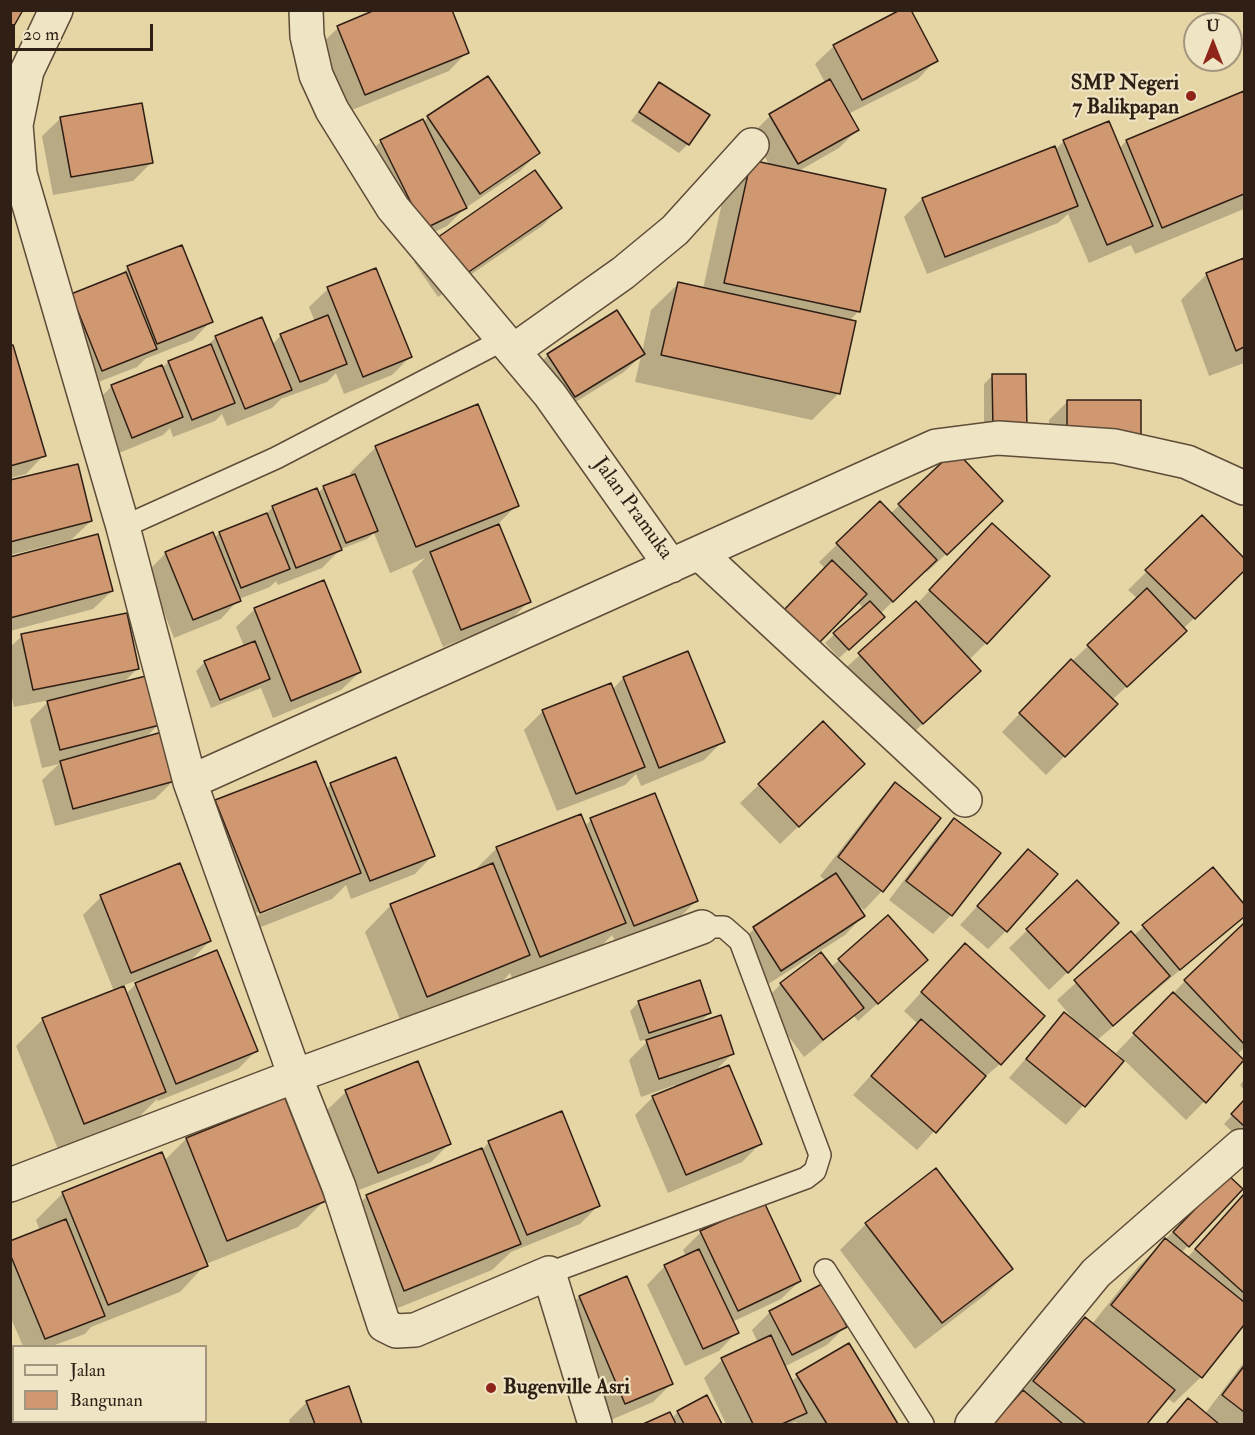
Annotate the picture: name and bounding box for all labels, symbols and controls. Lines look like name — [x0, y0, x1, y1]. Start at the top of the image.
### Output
scale bar — [15, 12, 156, 50]
north arrow — [1183, 12, 1243, 72]
text: U — [1206, 16, 1220, 36]
text: 20 m — [23, 23, 59, 46]
place label: SMP Negeri 7 Balikpapan — [1071, 71, 1179, 121]
marker: SMP Negeri 7 Balikpapan — [1184, 89, 1198, 103]
street label: Jalan Pramuka — [587, 453, 677, 565]
legend — [12, 1345, 207, 1423]
text: Jalan — [70, 1359, 106, 1382]
place label: Bugenville Asri — [503, 1375, 630, 1401]
marker: Bugenville Asri — [484, 1381, 498, 1395]
text: Bangunan — [70, 1389, 143, 1412]

